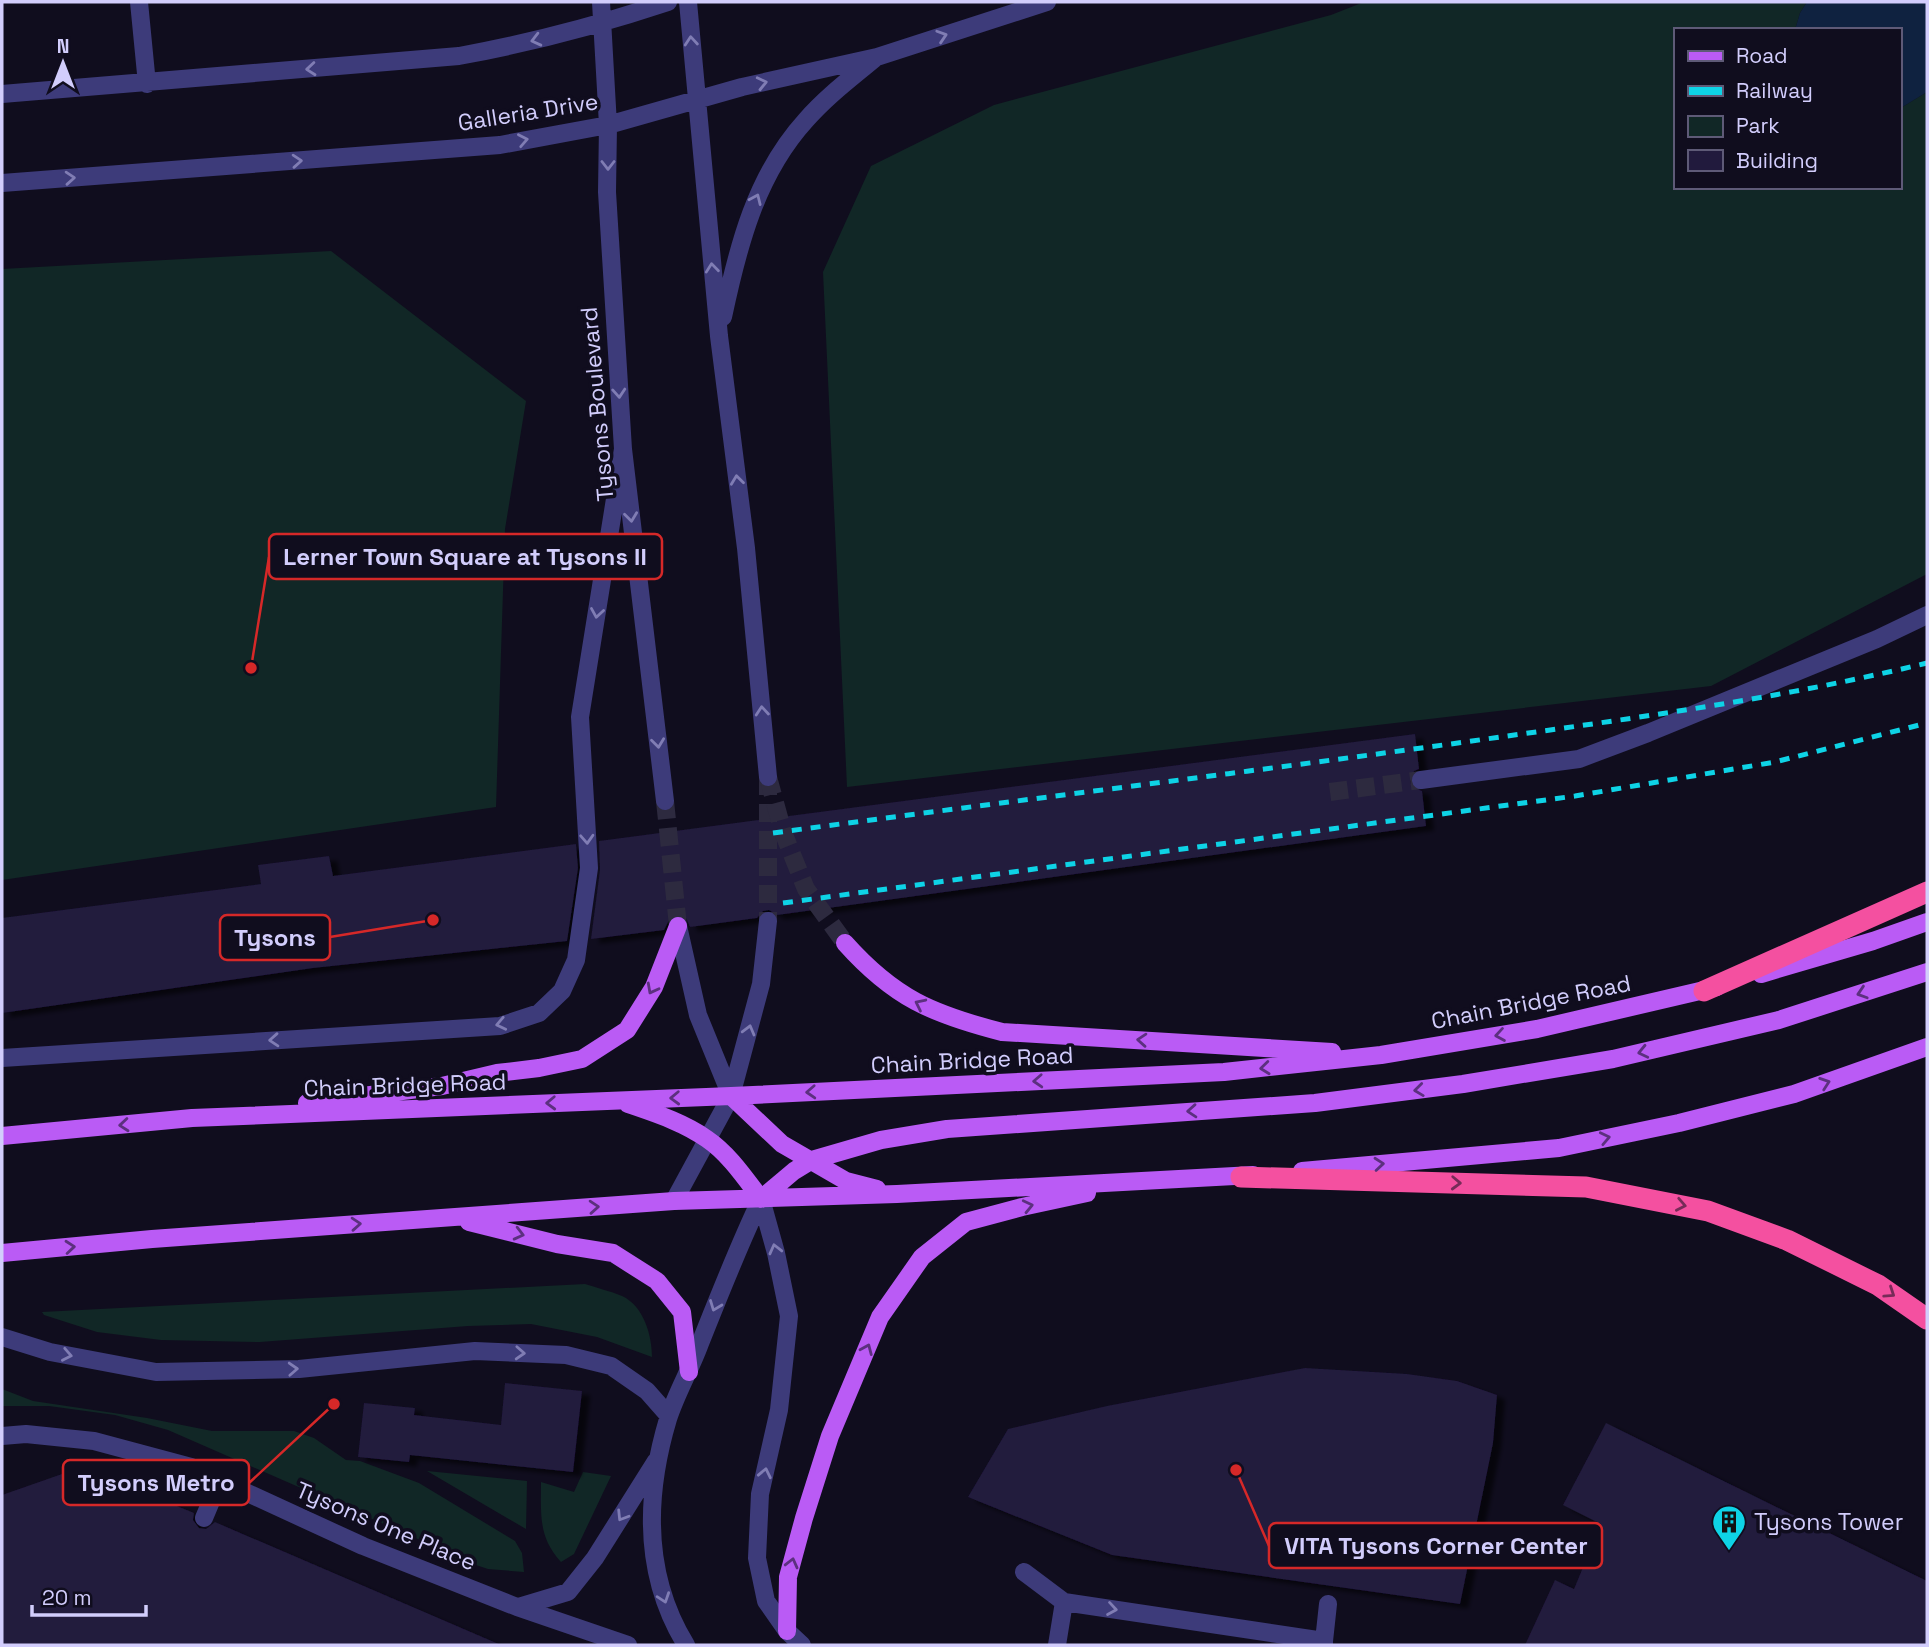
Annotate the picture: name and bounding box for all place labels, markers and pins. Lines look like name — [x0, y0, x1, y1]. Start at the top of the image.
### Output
callout: Lerner Town Square at Tysons II — [269, 534, 662, 579]
callout: Tysons — [220, 915, 330, 960]
callout: Tysons Metro — [63, 1460, 249, 1505]
building icon: Tysons Tower — [1710, 1503, 1748, 1552]
place label: Tysons Tower — [1754, 1507, 1903, 1537]
callout: VITA Tysons Corner Center — [1269, 1523, 1602, 1568]

